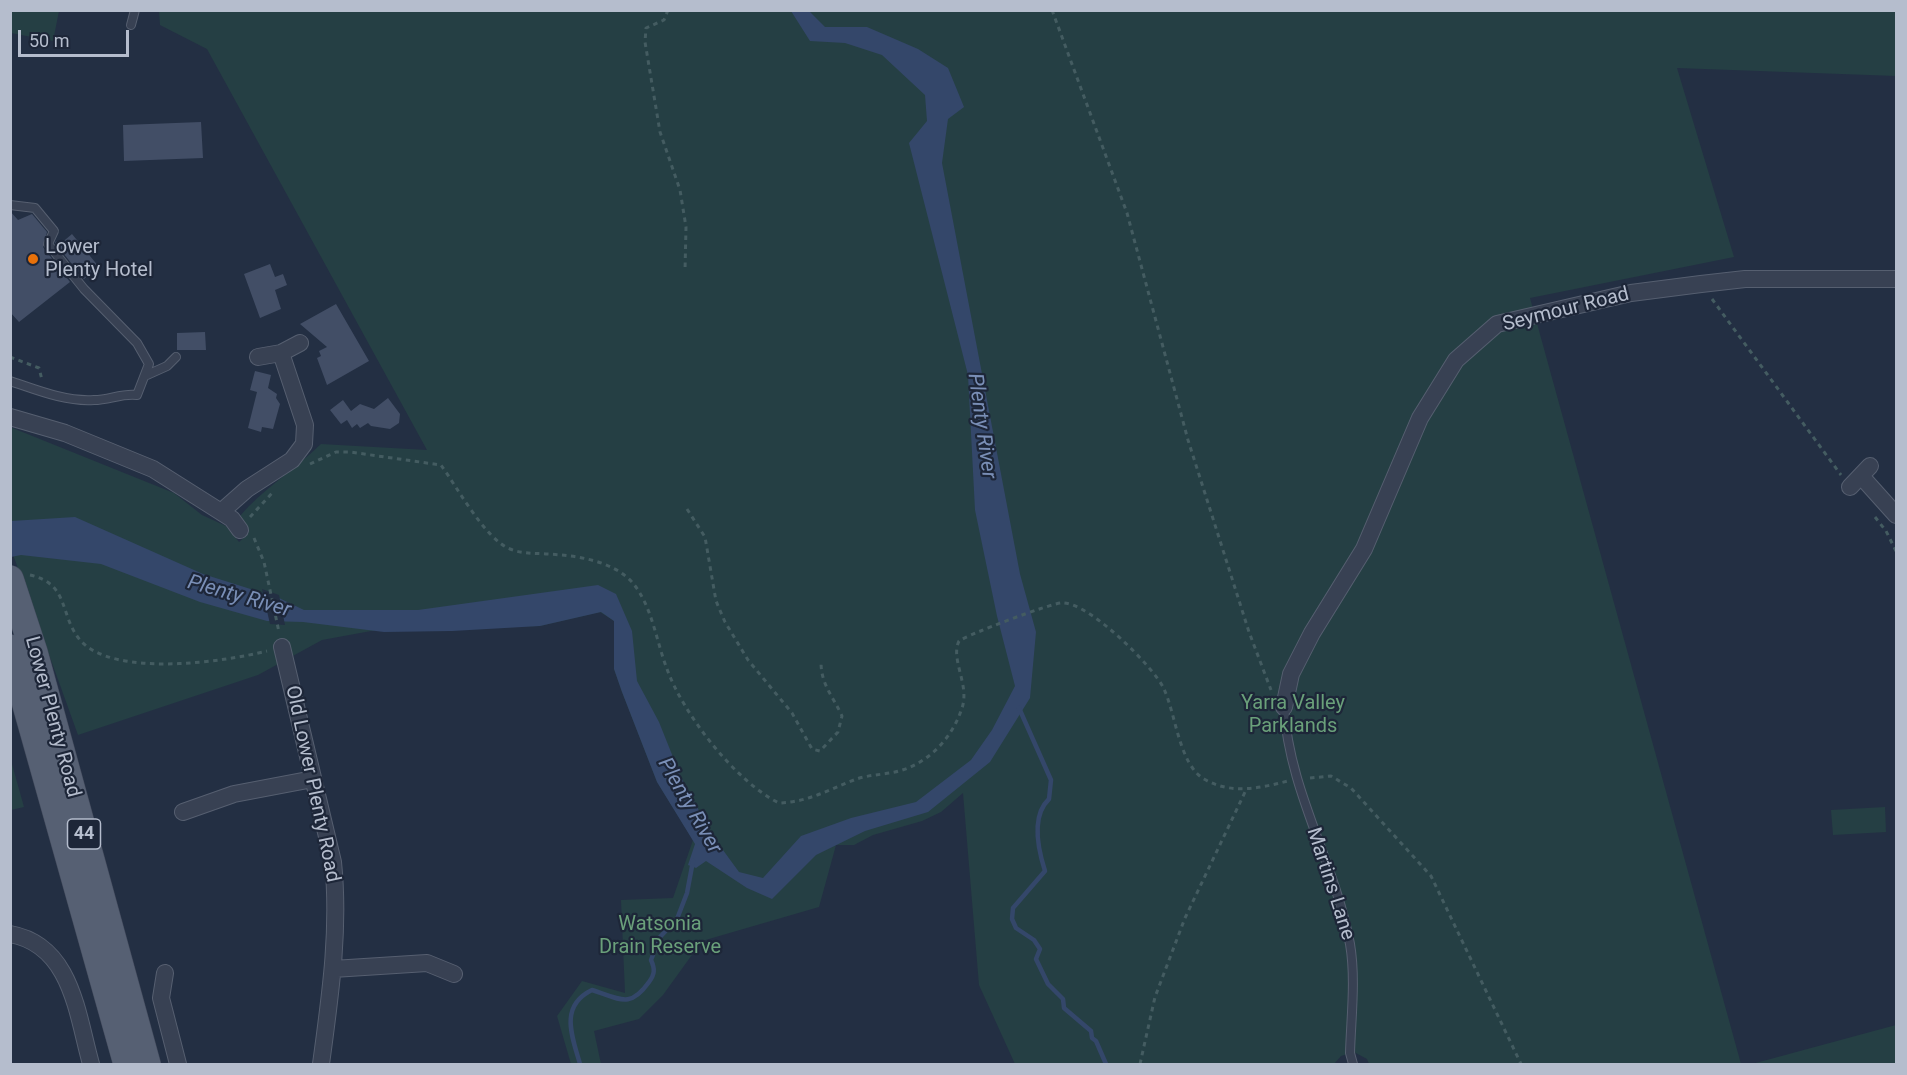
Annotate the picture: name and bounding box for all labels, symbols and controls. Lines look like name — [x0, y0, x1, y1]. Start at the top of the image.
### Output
scale bar — [21, 18, 132, 56]
text: 50 m — [29, 30, 69, 51]
place label: Lower Plenty Hotel — [45, 236, 153, 283]
marker: Lower Plenty Hotel — [26, 252, 40, 266]
street label: Seymour Road — [1500, 283, 1632, 337]
water label: Plenty River — [961, 372, 1001, 480]
water label: Plenty River — [184, 570, 294, 624]
street label: Lower Plenty Road — [19, 634, 85, 800]
street label: Old Lower Plenty Road — [279, 683, 345, 885]
park label: Yarra Valley Parklands — [1241, 692, 1345, 739]
water label: Plenty River — [652, 754, 726, 858]
road number: 44 — [68, 819, 100, 849]
street label: Martins Lane — [1301, 825, 1359, 943]
park label: Watsonia Drain Reserve — [599, 913, 721, 960]

